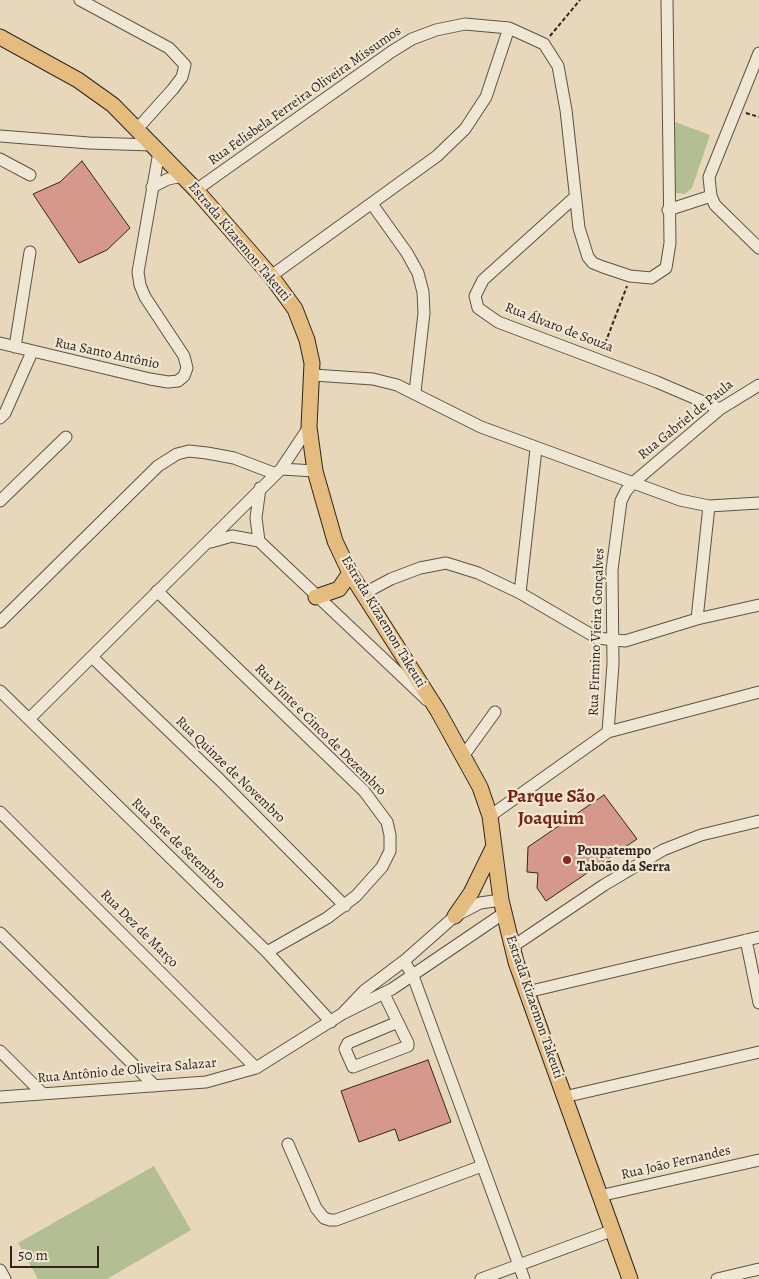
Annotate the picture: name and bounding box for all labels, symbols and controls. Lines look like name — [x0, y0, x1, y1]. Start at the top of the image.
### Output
street label: Rua Felisbela Ferreira Oliveira Missumos — [205, 23, 405, 169]
street label: Estrada Kizaemon Takeuti — [184, 179, 294, 305]
street label: Rua Álvaro de Souza — [502, 300, 616, 356]
street label: Rua Santo Antônio — [53, 335, 161, 373]
street label: Rua Gabriel de Paula — [635, 376, 737, 464]
street label: Rua Firmino Vieira Gonçalves — [586, 548, 608, 716]
street label: Estrada Kizaemon Takeuti — [337, 553, 429, 691]
street label: Rua Vinte e Cinco de Dezembro — [251, 661, 389, 799]
street label: Rua Quinze de Novembro — [172, 713, 288, 827]
district label: Parque São Joaquim — [507, 786, 595, 830]
street label: Rua Sete de Setembro — [128, 795, 228, 893]
place label: Poupatempo Taboão da Serra — [577, 844, 671, 876]
marker: Poupatempo Taboão da Serra — [561, 854, 573, 866]
street label: Rua Dez de Março — [97, 887, 181, 971]
street label: Estrada Kizaemon Takeuti — [502, 933, 566, 1081]
street label: Rua Antônio de Oliveira Salazar — [37, 1055, 217, 1087]
street label: Rua João Fernandes — [620, 1142, 732, 1184]
scale bar — [12, 1236, 101, 1268]
text: 50 m — [18, 1245, 48, 1265]

